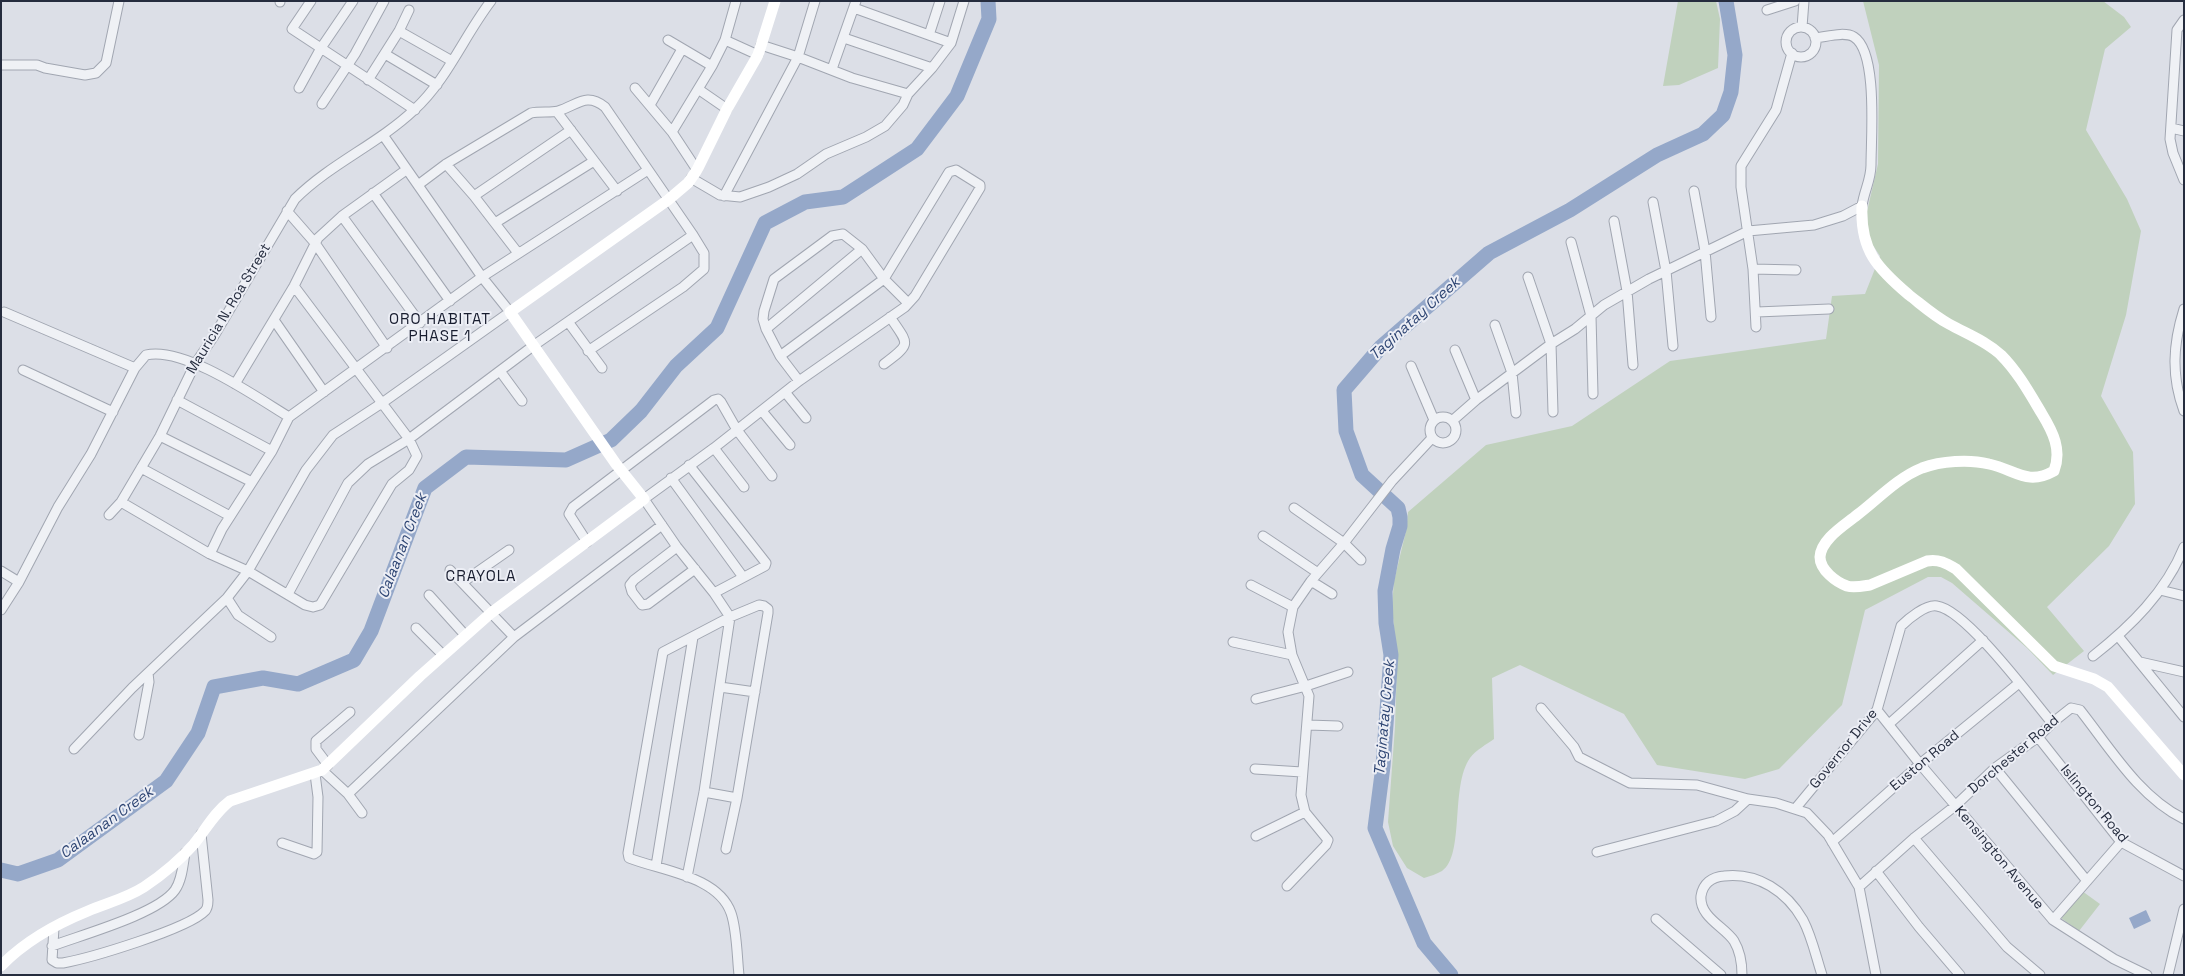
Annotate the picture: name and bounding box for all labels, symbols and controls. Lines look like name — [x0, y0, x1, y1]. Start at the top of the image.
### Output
street label: Mauricia N. Roa Street — [183, 241, 275, 377]
water label: Taginatay Creek — [1366, 274, 1464, 364]
district label: ORO HABITAT PHASE 1 — [388, 311, 492, 346]
water label: Calaanan Creek — [375, 491, 431, 601]
district label: CRAYOLA — [445, 568, 517, 586]
water label: Taginatay Creek — [1371, 660, 1399, 776]
street label: Governor Drive — [1807, 706, 1881, 792]
street label: Dorchester Road — [1965, 712, 2063, 798]
street label: Euston Road — [1887, 727, 1963, 795]
street label: Islington Road — [2057, 762, 2131, 846]
water label: Calaanan Creek — [57, 783, 157, 863]
street label: Kensington Avenue — [1951, 803, 2047, 913]

